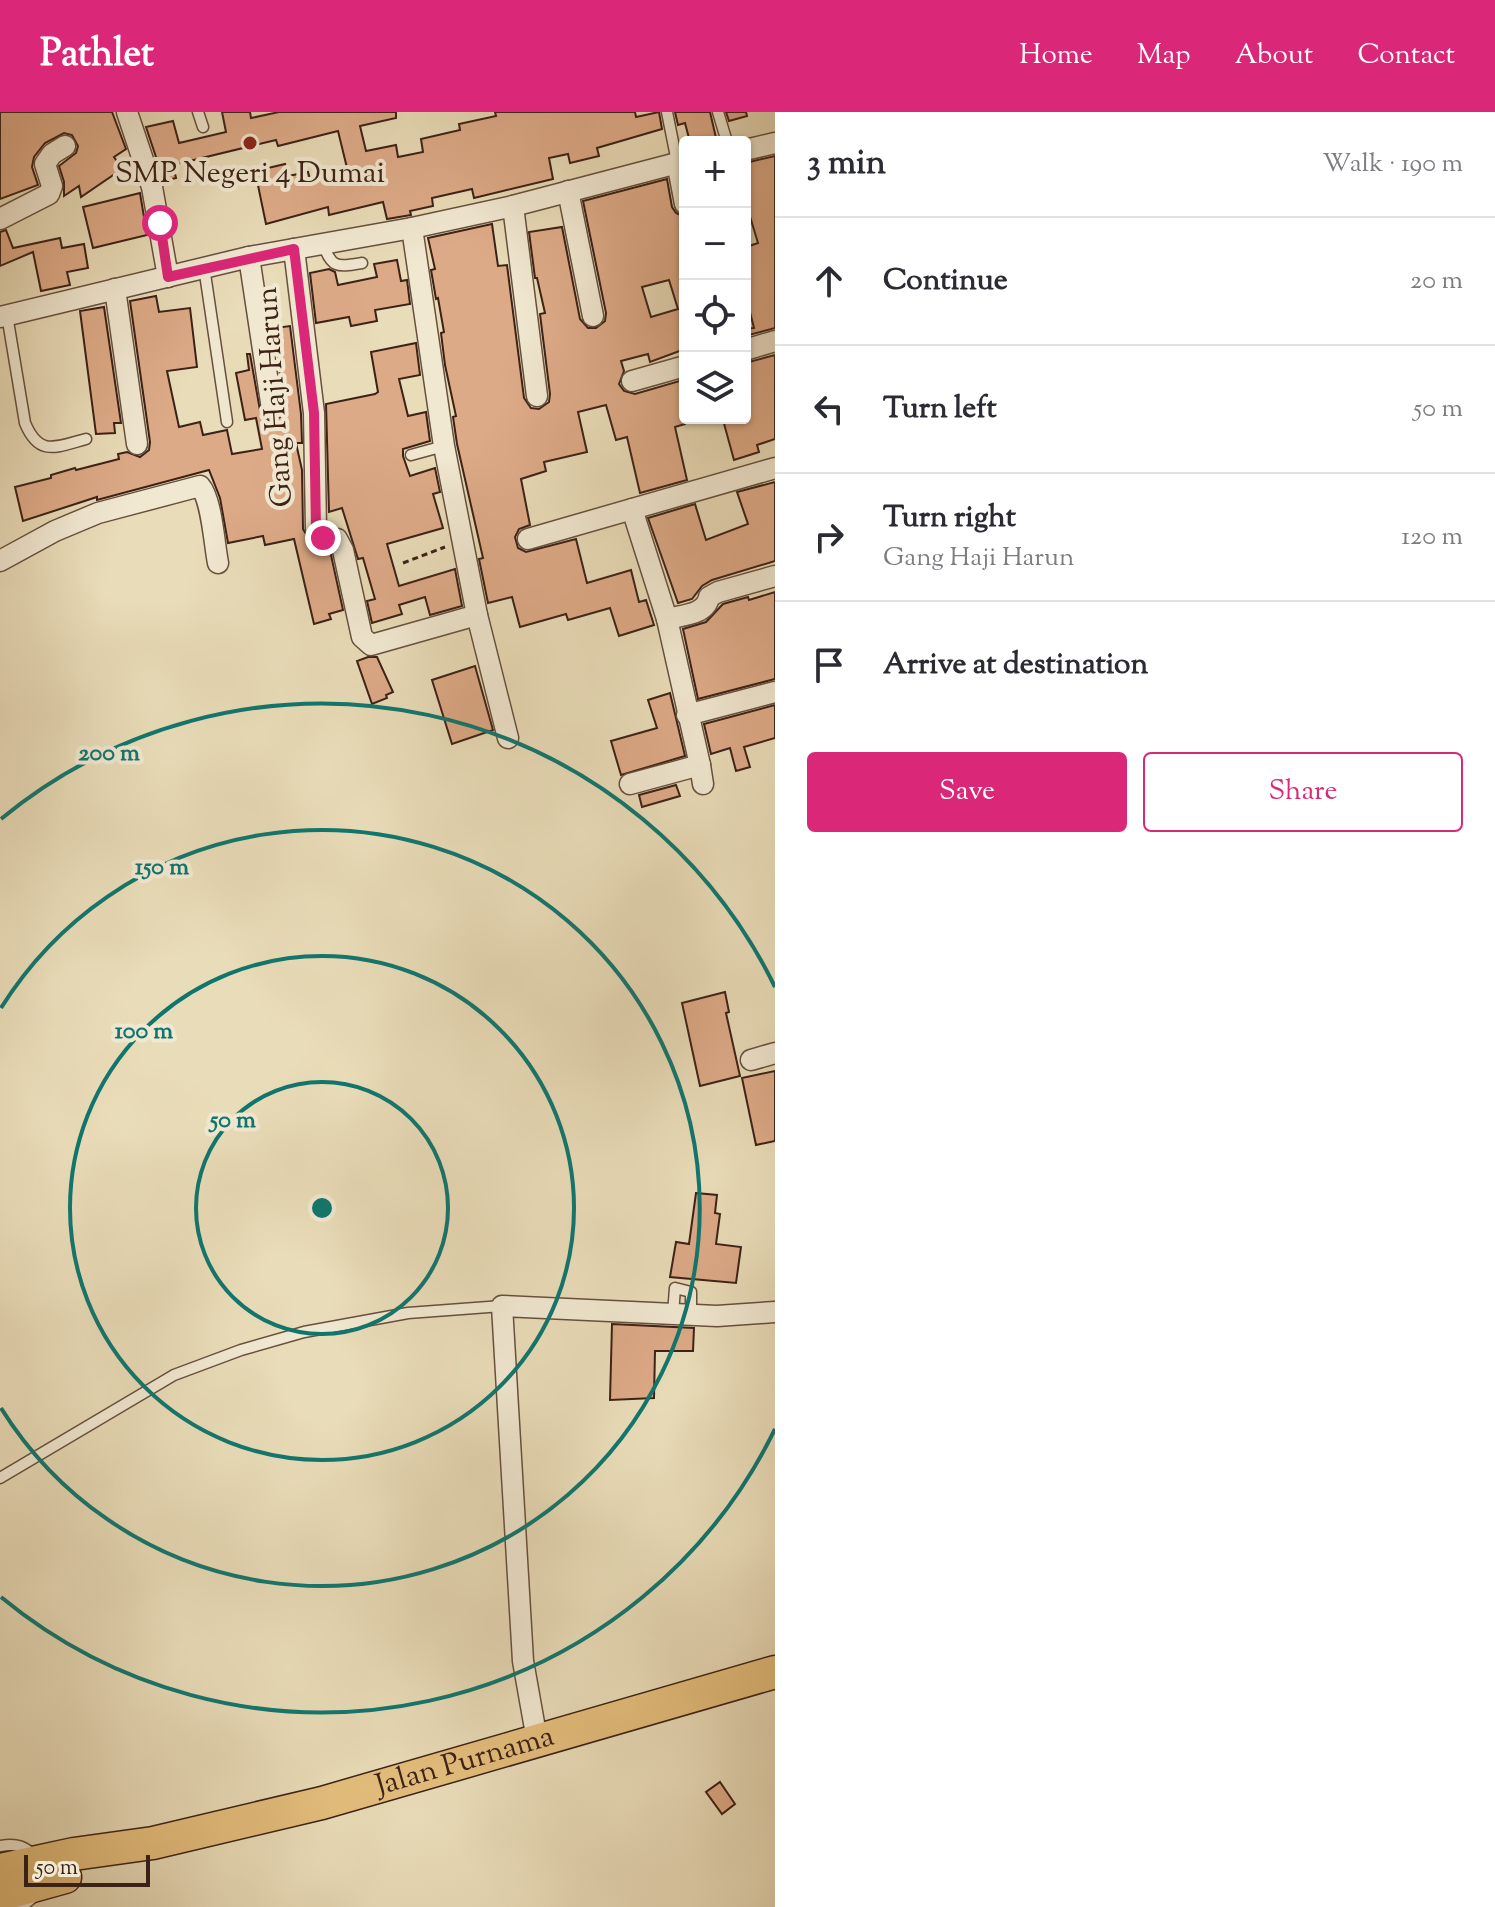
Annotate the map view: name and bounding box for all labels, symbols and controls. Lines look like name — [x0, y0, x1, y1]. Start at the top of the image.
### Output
text: Pathlet — [40, 29, 154, 83]
text: Home — [1019, 36, 1093, 76]
text: Map — [1137, 36, 1191, 76]
text: About — [1235, 36, 1313, 76]
text: Contact — [1357, 36, 1455, 76]
marker: SMP Negeri 4 Dumai — [241, 134, 259, 152]
map controls — [679, 136, 751, 424]
button: + — [679, 136, 751, 208]
text: 3 min — [807, 140, 886, 189]
text: Walk · 190 m — [1322, 146, 1463, 183]
place label: SMP Negeri 4 Dumai — [115, 153, 385, 196]
route start — [142, 205, 178, 241]
button: − — [679, 208, 751, 280]
icon: ahead — [807, 259, 851, 303]
text: Continue — [883, 260, 1008, 303]
text: 20 m — [1410, 263, 1463, 300]
button: locate — [679, 280, 751, 352]
street label: Gang Haji Harun — [247, 285, 305, 509]
button: layers — [679, 352, 751, 424]
icon: left — [807, 387, 851, 431]
text: Turn left — [883, 388, 997, 431]
text: 50 m — [1413, 391, 1463, 428]
text: Turn right — [883, 497, 1016, 540]
icon: right — [807, 515, 851, 559]
text: 120 m — [1401, 519, 1463, 556]
route end — [305, 520, 341, 556]
text: Gang Haji Harun — [883, 540, 1074, 577]
icon: arrive — [807, 643, 851, 687]
text: Arrive at destination — [883, 644, 1148, 687]
text: 200 m — [78, 737, 140, 771]
button: Save — [807, 752, 1127, 832]
button: Share — [1143, 752, 1463, 832]
text: 150 m — [135, 851, 189, 885]
text: 100 m — [115, 1015, 173, 1049]
text: 50 m — [208, 1104, 256, 1138]
centre of rings — [308, 1194, 336, 1222]
street label: Jalan Purnama — [369, 1715, 560, 1808]
scale bar — [24, 1851, 150, 1887]
text: 50 m — [36, 1853, 78, 1885]

